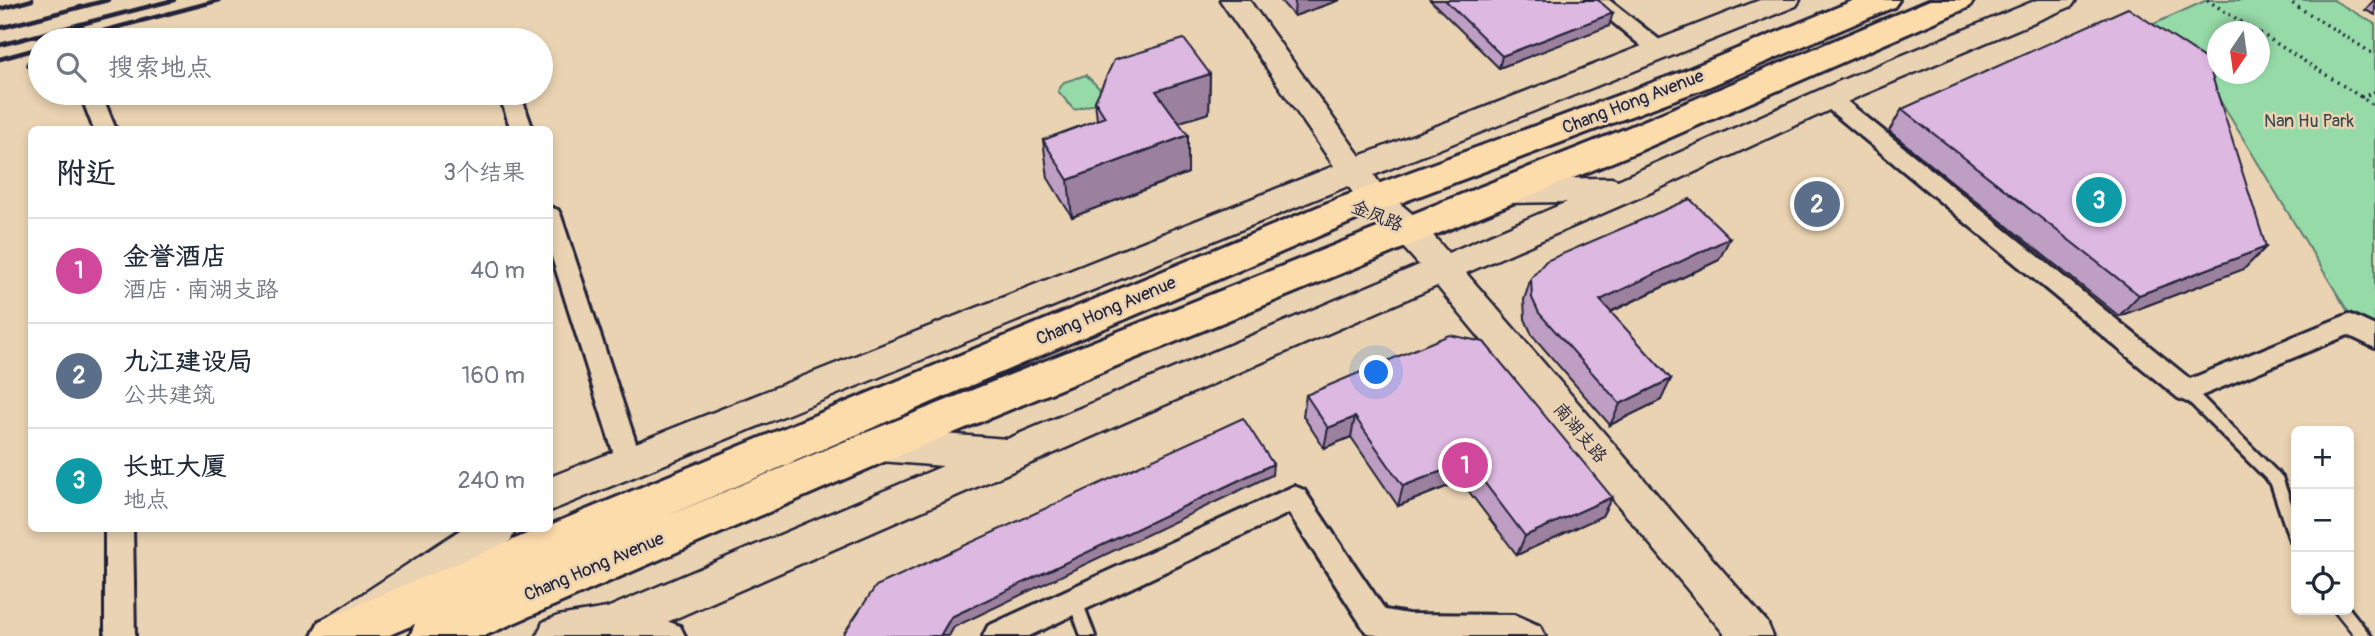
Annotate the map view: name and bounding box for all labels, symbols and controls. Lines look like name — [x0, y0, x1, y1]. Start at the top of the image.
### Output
north arrow — [2207, 21, 2270, 84]
search box — [28, 28, 553, 105]
icon: search — [52, 48, 90, 86]
text: 搜索地点 — [108, 52, 212, 84]
street label: Chang Hong Avenue — [1559, 64, 1707, 140]
park label: Nan Hu Park — [2264, 110, 2354, 133]
text: 附近 — [56, 155, 116, 192]
text: 3个结果 — [443, 158, 525, 187]
pin: 3 — [2076, 174, 2122, 226]
pin: 2 — [1794, 178, 1840, 230]
street label: 金凤路 — [1348, 195, 1406, 237]
text: 金誉酒店 — [123, 241, 227, 273]
text: 1 — [75, 256, 84, 285]
text: 40 m — [471, 256, 525, 285]
street label: Chang Hong Avenue — [1033, 271, 1180, 351]
text: 酒店 · 南湖支路 — [123, 275, 278, 304]
text: 九江建设局 — [123, 346, 253, 378]
your location — [1359, 355, 1393, 389]
text: 2 — [73, 361, 85, 390]
text: 160 m — [461, 361, 525, 390]
text: 公共建筑 — [123, 380, 215, 409]
street label: 南湖支路 — [1548, 398, 1612, 468]
map controls — [2291, 426, 2354, 615]
button: + — [2291, 426, 2354, 489]
pin: 1 — [1442, 439, 1488, 491]
text: 长虹大厦 — [123, 451, 227, 483]
text: 3 — [73, 466, 85, 495]
text: 240 m — [458, 466, 525, 495]
text: 地点 — [123, 485, 169, 514]
button: − — [2291, 489, 2354, 552]
street label: Chang Hong Avenue — [521, 527, 668, 607]
button: locate — [2291, 552, 2354, 615]

